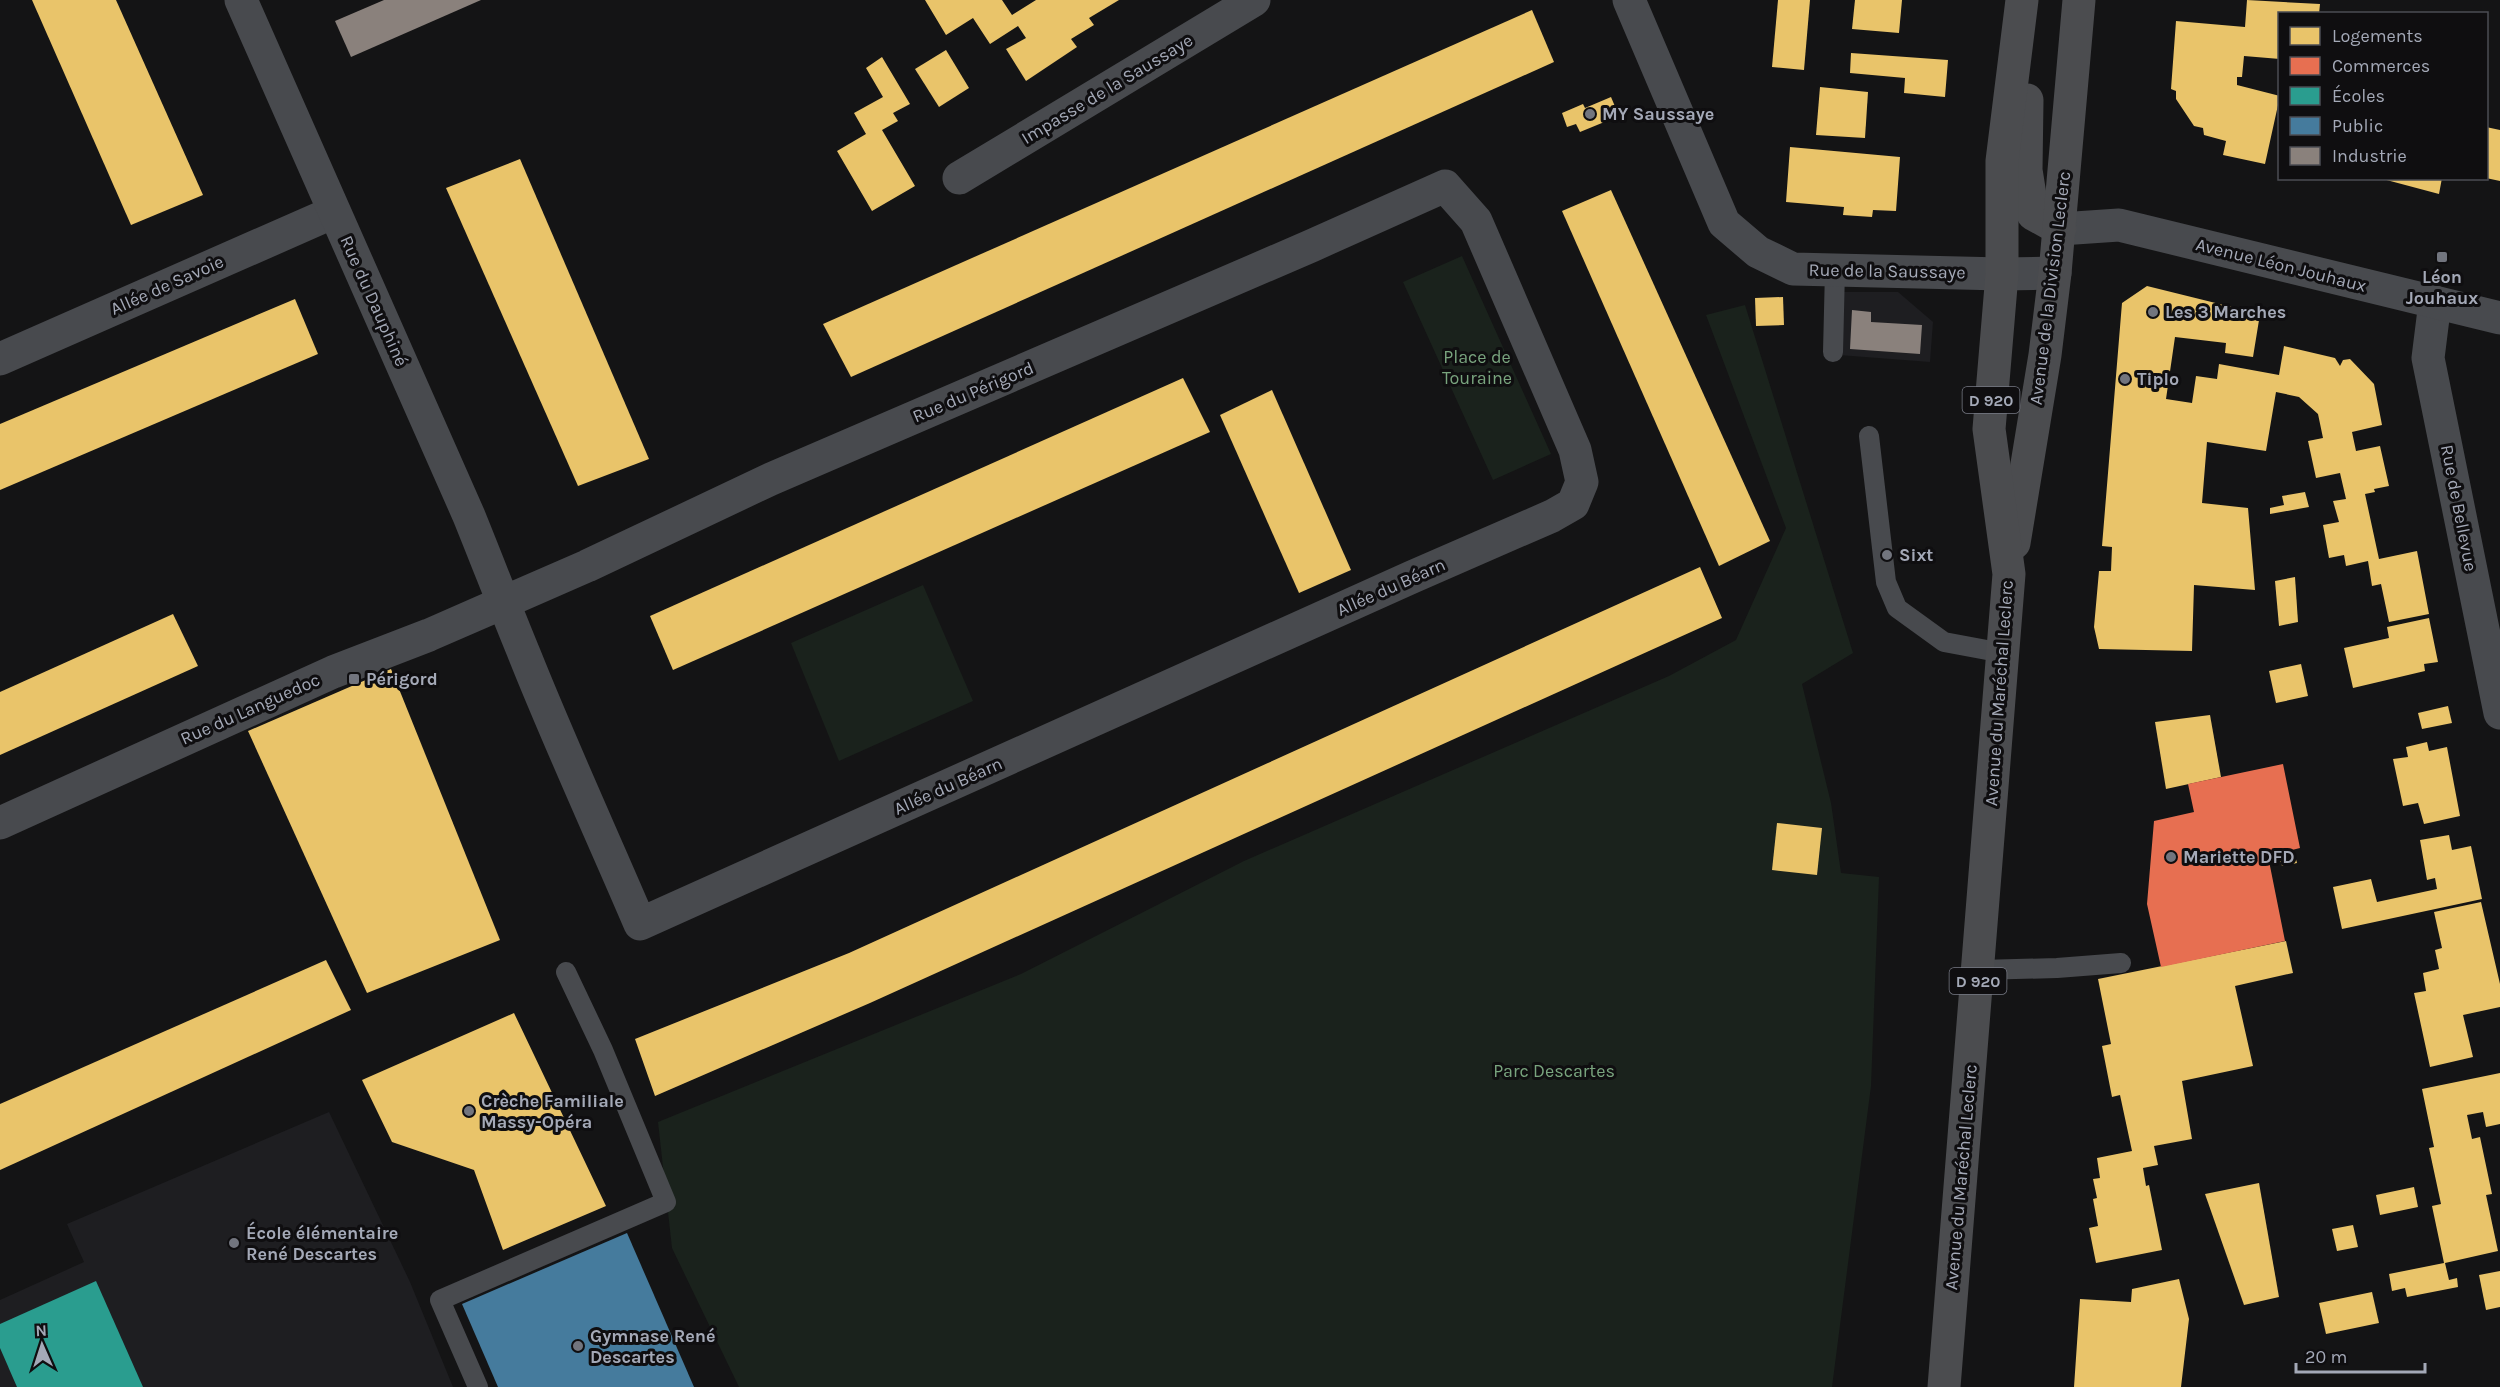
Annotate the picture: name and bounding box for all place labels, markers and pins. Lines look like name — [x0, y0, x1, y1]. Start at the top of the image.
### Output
place label: MY Saussaye — [1602, 103, 1714, 125]
marker: MY Saussaye — [1583, 107, 1597, 121]
marker: Léon Jouhaux — [2435, 250, 2449, 264]
place label: Léon Jouhaux — [2406, 266, 2478, 309]
place label: Les 3 Marches — [2165, 301, 2286, 323]
marker: Les 3 Marches — [2146, 305, 2160, 319]
place label: Tiplo — [2137, 368, 2179, 390]
marker: Tiplo — [2118, 372, 2132, 386]
place label: Sixt — [1899, 544, 1933, 566]
marker: Sixt — [1880, 548, 1894, 562]
place label: Périgord — [366, 668, 438, 690]
marker: Périgord — [347, 672, 361, 686]
place label: Mariette DFD — [2183, 846, 2295, 868]
marker: Mariette DFD — [2164, 850, 2178, 864]
place label: Crèche Familiale Massy-Opéra — [481, 1090, 624, 1133]
marker: Crèche Familiale Massy-Opéra — [462, 1104, 476, 1118]
place label: École élémentaire René Descartes — [246, 1221, 398, 1265]
marker: École élémentaire René Descartes — [227, 1236, 241, 1250]
place label: Gymnase René Descartes — [590, 1325, 716, 1368]
marker: Gymnase René Descartes — [571, 1339, 585, 1353]

